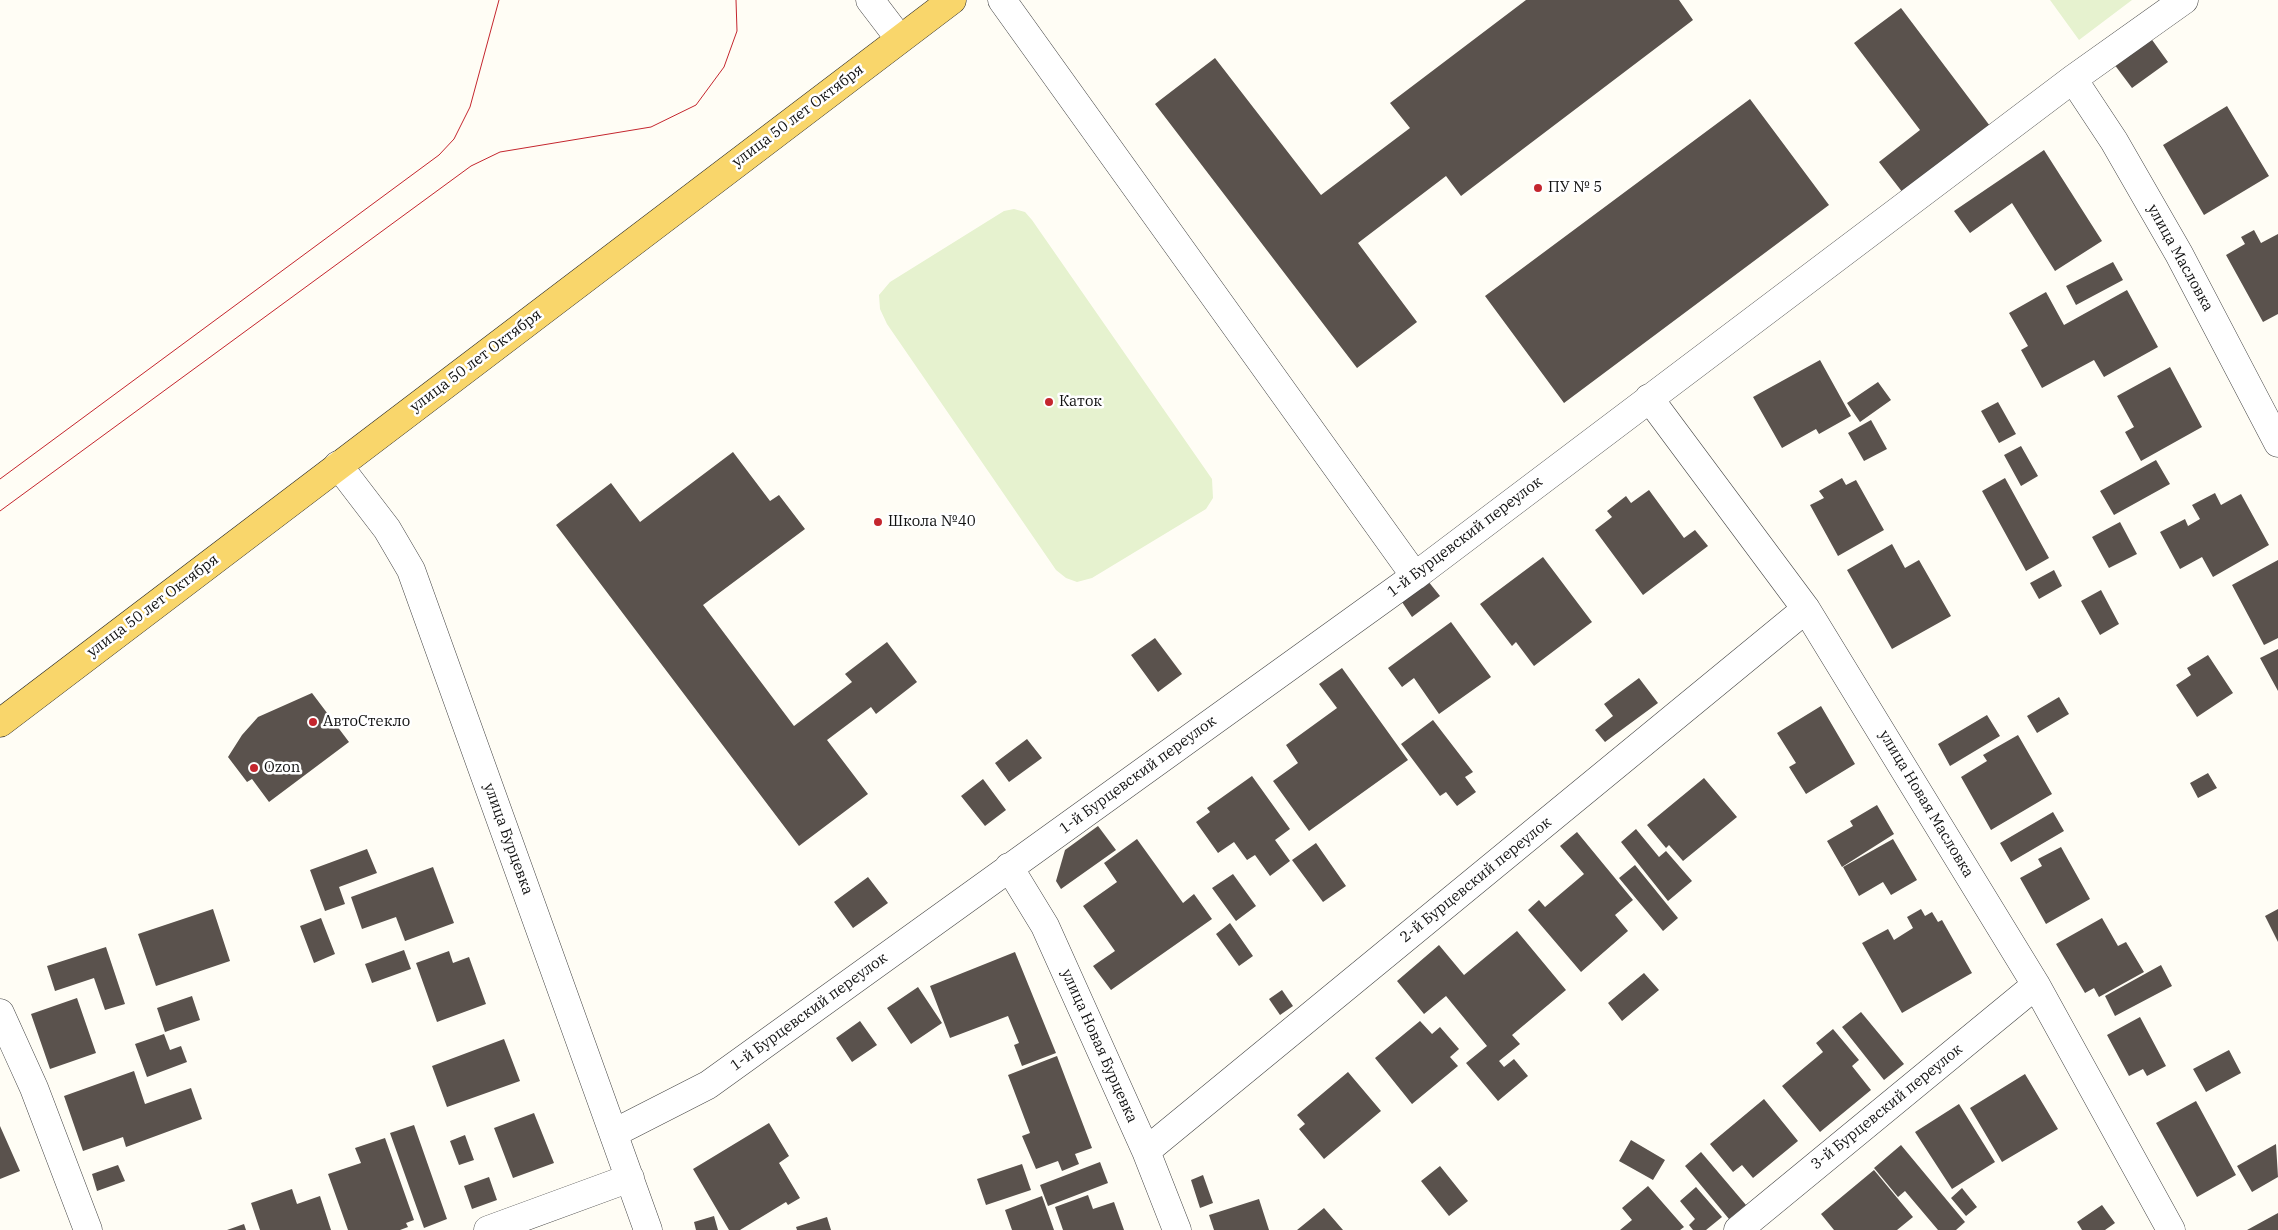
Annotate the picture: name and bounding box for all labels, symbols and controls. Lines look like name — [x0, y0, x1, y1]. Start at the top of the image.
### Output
street label: улица 50 лет Октября — [729, 61, 867, 171]
place label: ПУ № 5 — [1548, 179, 1602, 197]
marker: ПУ № 5 — [1532, 182, 1544, 194]
street label: улица Масловка — [2143, 201, 2217, 315]
street label: улица 50 лет Октября — [407, 306, 545, 416]
place label: Каток — [1059, 393, 1102, 411]
marker: Каток — [1043, 396, 1055, 408]
street label: 1-й Бурцевский переулок — [1384, 473, 1546, 601]
place label: Школа №40 — [888, 513, 976, 531]
marker: Школа №40 — [872, 516, 884, 528]
street label: улица 50 лет Октября — [84, 551, 222, 661]
street label: 1-й Бурцевский переулок — [1056, 712, 1220, 838]
place label: АвтоСтекло — [323, 713, 410, 731]
marker: АвтоСтекло — [307, 716, 319, 728]
street label: улица Новая Масловка — [1875, 727, 1977, 881]
place label: Ozon — [264, 759, 300, 777]
marker: Ozon — [248, 762, 260, 774]
street label: улица Бурцевка — [479, 781, 537, 897]
street label: 2-й Бурцевский переулок — [1397, 813, 1555, 947]
street label: 1-й Бурцевский переулок — [727, 949, 891, 1075]
street label: улица Новая Бурцевка — [1057, 966, 1141, 1126]
street label: 3-й Бурцевский переулок — [1808, 1040, 1966, 1174]

